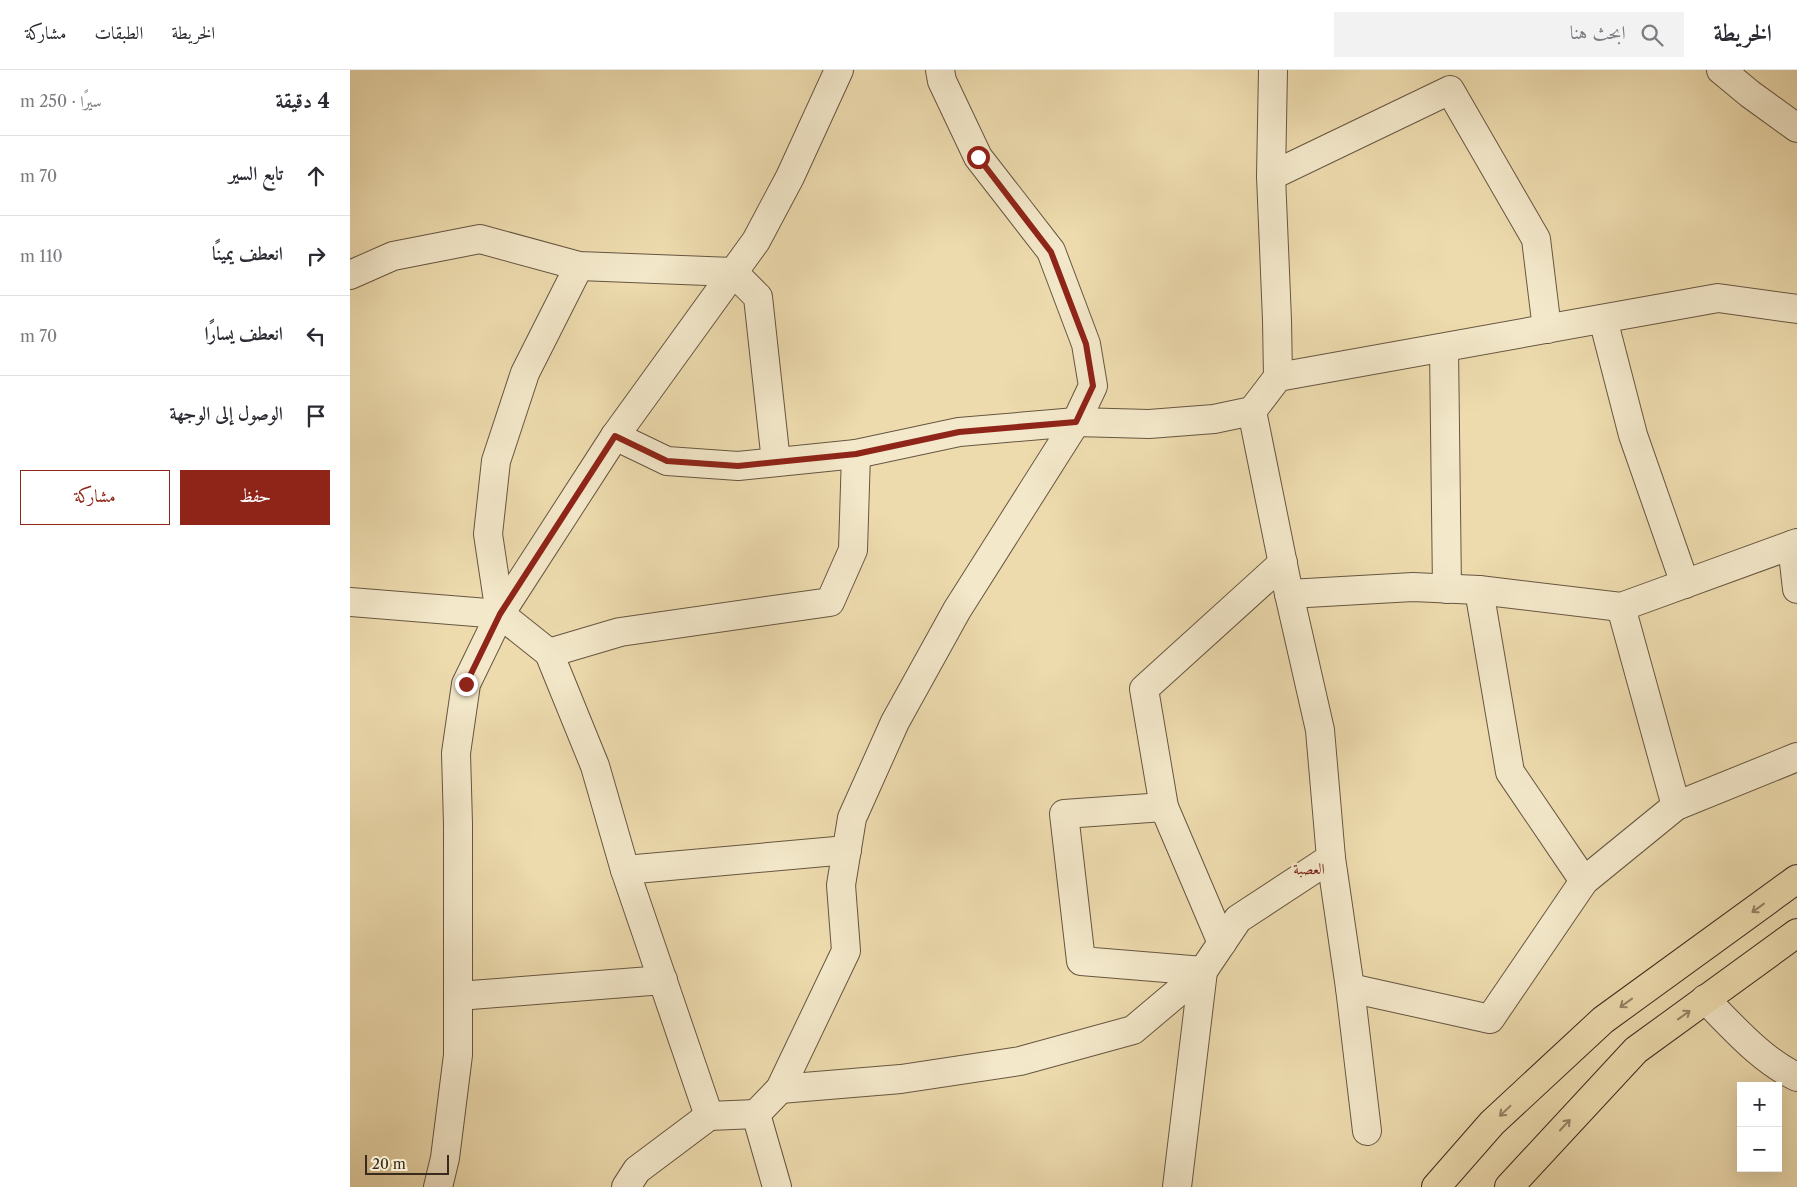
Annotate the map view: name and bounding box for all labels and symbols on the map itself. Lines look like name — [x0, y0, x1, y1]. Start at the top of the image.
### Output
route start — [967, 146, 990, 169]
route end — [455, 673, 478, 696]
district label: العصبة — [1293, 859, 1325, 878]
one-way arrow — [1751, 903, 1765, 913]
one-way arrow — [1620, 998, 1633, 1009]
one-way arrow — [1677, 1010, 1691, 1020]
one-way arrow — [1498, 1105, 1511, 1117]
one-way arrow — [1559, 1119, 1571, 1132]
scale bar — [365, 1152, 449, 1175]

